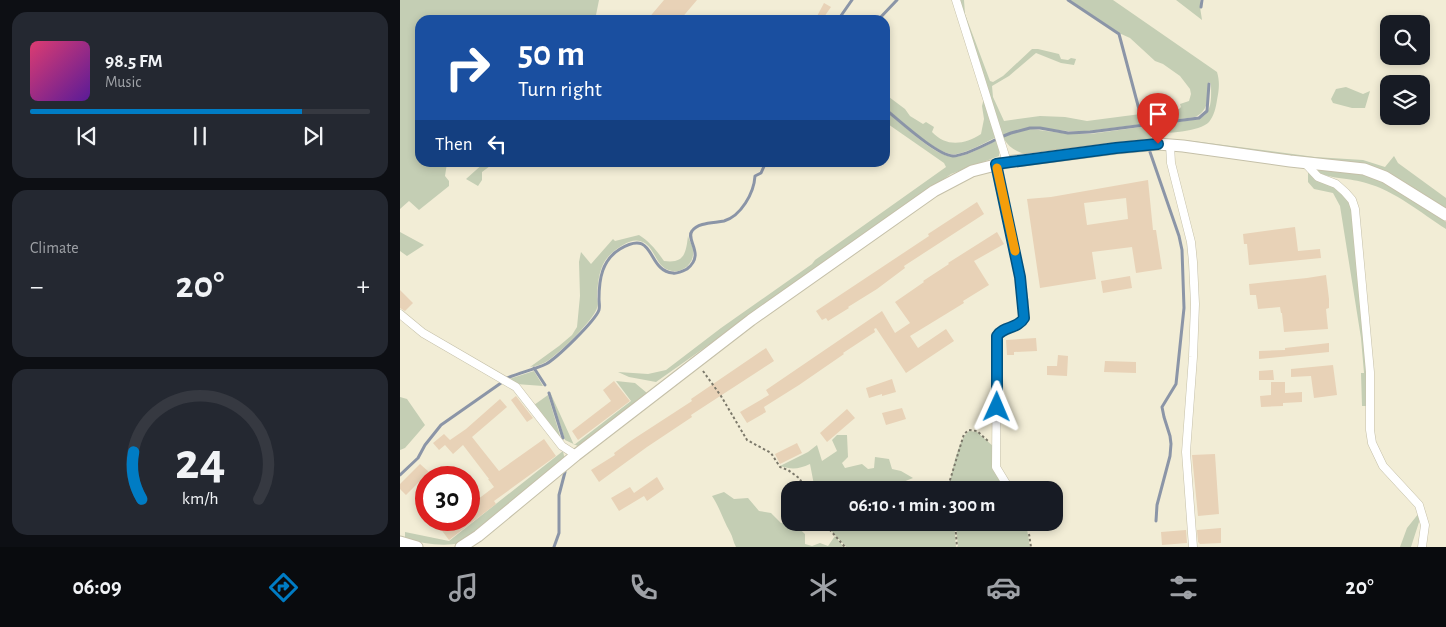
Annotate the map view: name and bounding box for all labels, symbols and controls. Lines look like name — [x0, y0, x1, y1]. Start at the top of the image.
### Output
map controls — [1380, 15, 1430, 125]
button: search — [1380, 15, 1430, 65]
icon: right — [435, 35, 500, 100]
text: 50 m — [518, 37, 585, 72]
text: 98.5 FM — [105, 52, 163, 71]
text: Music — [105, 74, 141, 90]
button: layers — [1380, 75, 1430, 125]
text: Turn right — [518, 78, 602, 100]
pin — [1137, 93, 1179, 144]
icon: arrive — [1144, 100, 1172, 128]
icon: previous — [73, 122, 101, 150]
icon: pause — [186, 122, 214, 150]
icon: next — [299, 122, 327, 150]
icon: left — [483, 130, 511, 158]
text: Then — [435, 135, 473, 154]
text: Climate — [30, 240, 79, 256]
text: 20° — [176, 267, 224, 305]
text: − — [30, 273, 43, 301]
text: + — [357, 273, 370, 301]
position arrow — [970, 380, 1022, 432]
text: 24 — [175, 436, 225, 488]
speed limit sign: 30 — [415, 466, 480, 531]
text: km/h — [182, 490, 218, 508]
text: 06:10 · 1 min · 300 m — [849, 496, 995, 515]
icon: directions — [266, 570, 301, 605]
icon: music — [446, 570, 481, 605]
icon: phone — [626, 570, 661, 605]
icon: climate — [806, 570, 841, 605]
icon: car — [986, 570, 1021, 605]
icon: filters — [1166, 570, 1201, 605]
text: 06:09 — [72, 576, 122, 598]
text: 20° — [1345, 576, 1374, 598]

